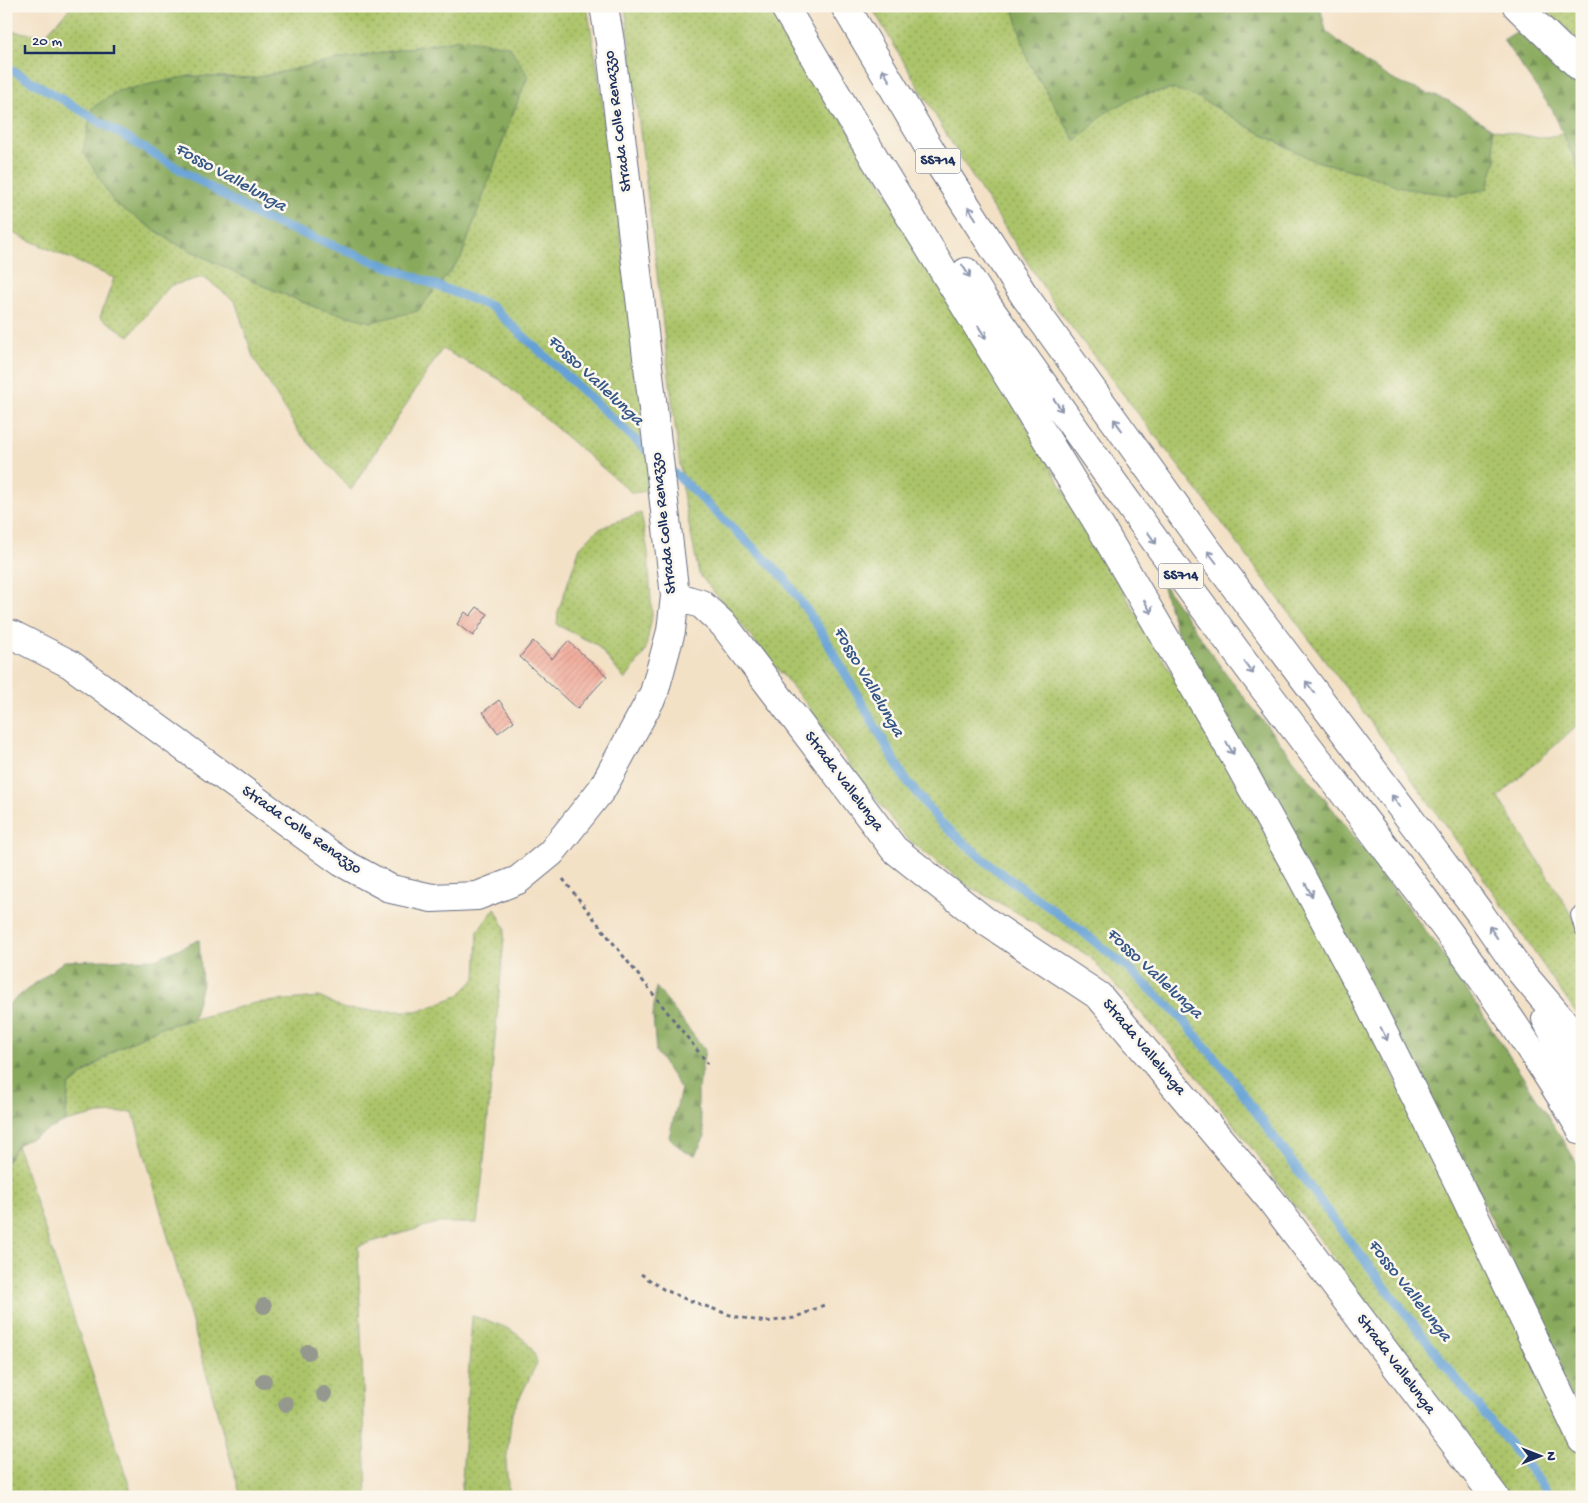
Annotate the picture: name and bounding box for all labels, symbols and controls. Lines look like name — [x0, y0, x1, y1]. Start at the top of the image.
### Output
scale bar — [25, 22, 114, 54]
text: 20 m — [32, 33, 62, 51]
street label: Strada Colle Renazzo — [601, 49, 637, 193]
one-way arrow — [881, 69, 891, 83]
water label: Fosso Vallelunga — [171, 139, 290, 218]
road number: SS714 — [916, 148, 960, 174]
one-way arrow — [966, 207, 976, 221]
one-way arrow — [961, 264, 971, 278]
one-way arrow — [977, 325, 987, 339]
water label: Fosso Vallelunga — [543, 331, 648, 432]
one-way arrow — [1053, 398, 1063, 412]
one-way arrow — [1112, 419, 1123, 432]
street label: Strada Colle Renazzo — [648, 451, 682, 595]
one-way arrow — [1147, 530, 1158, 544]
one-way arrow — [1207, 551, 1218, 564]
road number: SS714 — [1158, 564, 1204, 588]
one-way arrow — [1144, 600, 1154, 614]
water label: Fosso Vallelunga — [828, 623, 909, 742]
one-way arrow — [1244, 661, 1254, 675]
one-way arrow — [1305, 680, 1315, 694]
street label: Strada Vallelunga — [799, 728, 887, 837]
one-way arrow — [1225, 740, 1235, 755]
street label: Strada Colle Renazzo — [237, 782, 365, 880]
one-way arrow — [1391, 795, 1402, 808]
one-way arrow — [1304, 882, 1314, 897]
water label: Fosso Vallelunga — [1102, 924, 1207, 1025]
one-way arrow — [1488, 925, 1498, 939]
street label: Strada Vallelunga — [1097, 996, 1190, 1101]
one-way arrow — [1380, 1026, 1389, 1041]
water label: Fosso Vallelunga — [1363, 1236, 1456, 1347]
street label: Strada Vallelunga — [1351, 1311, 1439, 1420]
north arrow — [1516, 1430, 1566, 1480]
text: N — [1542, 1451, 1559, 1461]

